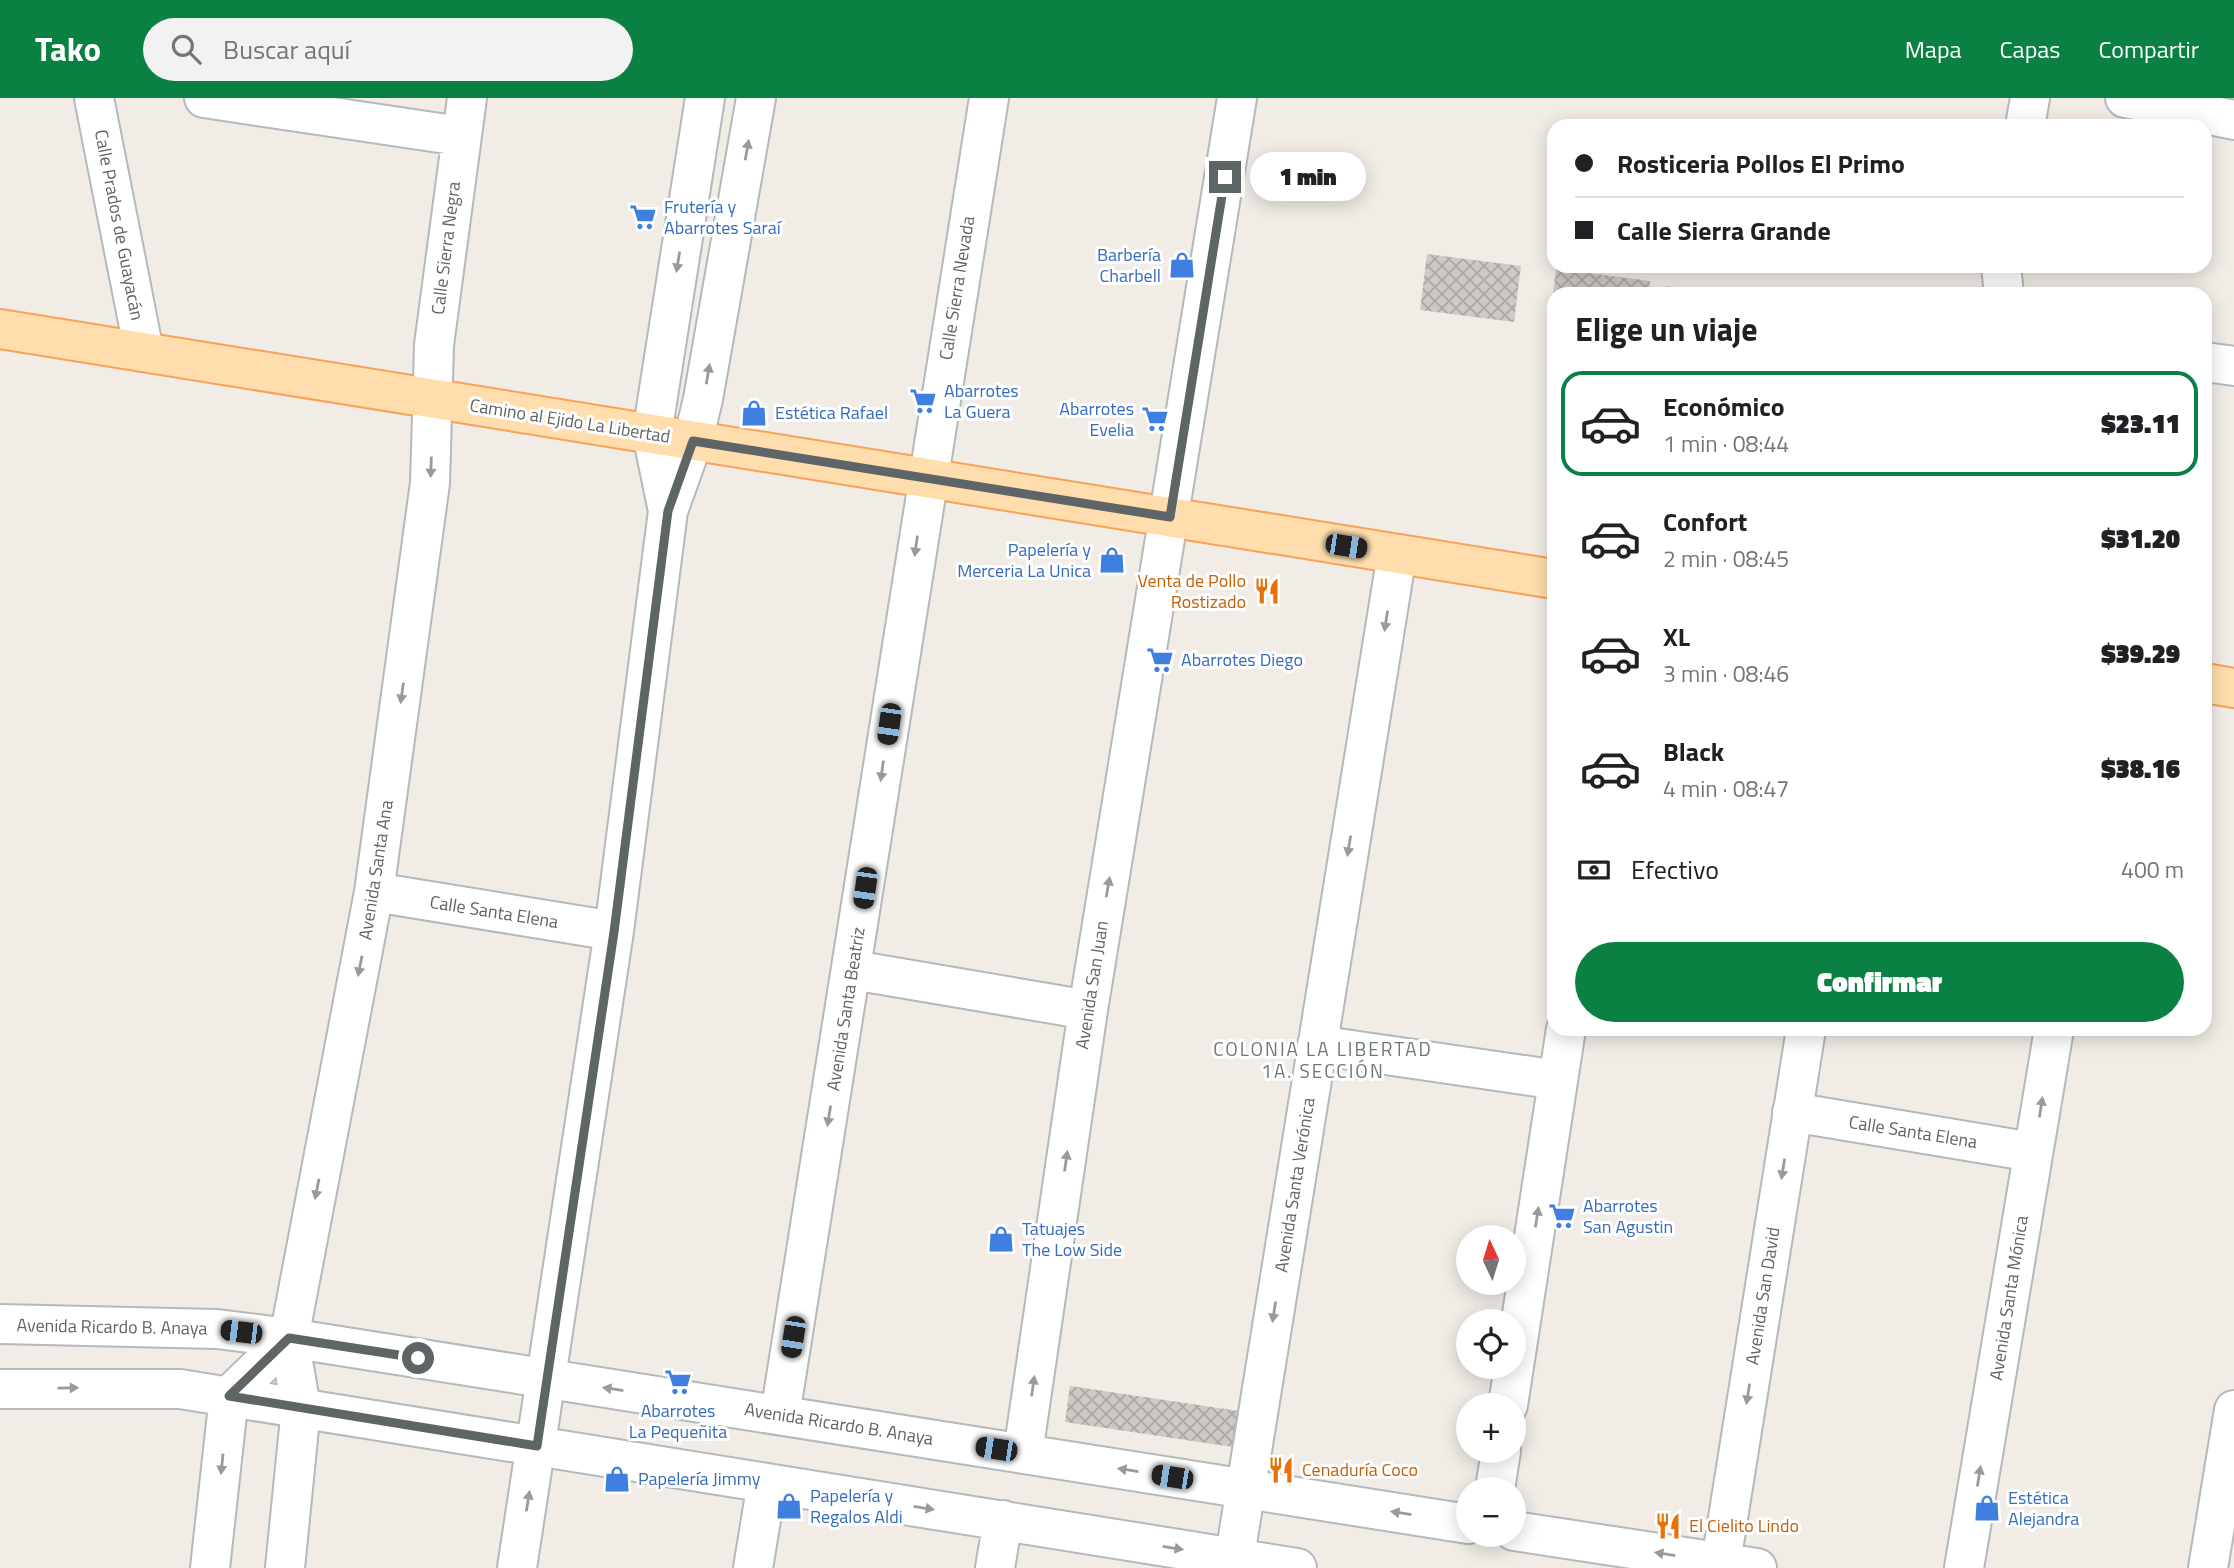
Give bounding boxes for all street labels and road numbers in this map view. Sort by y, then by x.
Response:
street label: Calle Prados de Guayacán [88,127,151,323]
street label: Calle Sierra Negra [424,180,467,316]
street label: Calle Sierra Nevada [932,214,981,362]
street label: Camino al Ejido La Libertad [468,391,672,450]
street label: Avenida Santa Ana [351,798,400,942]
street label: Calle Santa Elena [428,888,560,935]
street label: Avenida San Juan [1068,919,1115,1051]
street label: Avenida Santa Beatriz [819,925,872,1093]
street label: Avenida Santa Verónica [1267,1095,1322,1274]
street label: Calle Santa Elena [1847,1108,1979,1155]
street label: Avenida Santa Mónica [1982,1213,2035,1382]
street label: Avenida San David [1738,1225,1787,1367]
street label: Avenida Ricardo B. Anaya [16,1311,208,1342]
street label: Avenida Ricardo B. Anaya [743,1395,935,1452]

